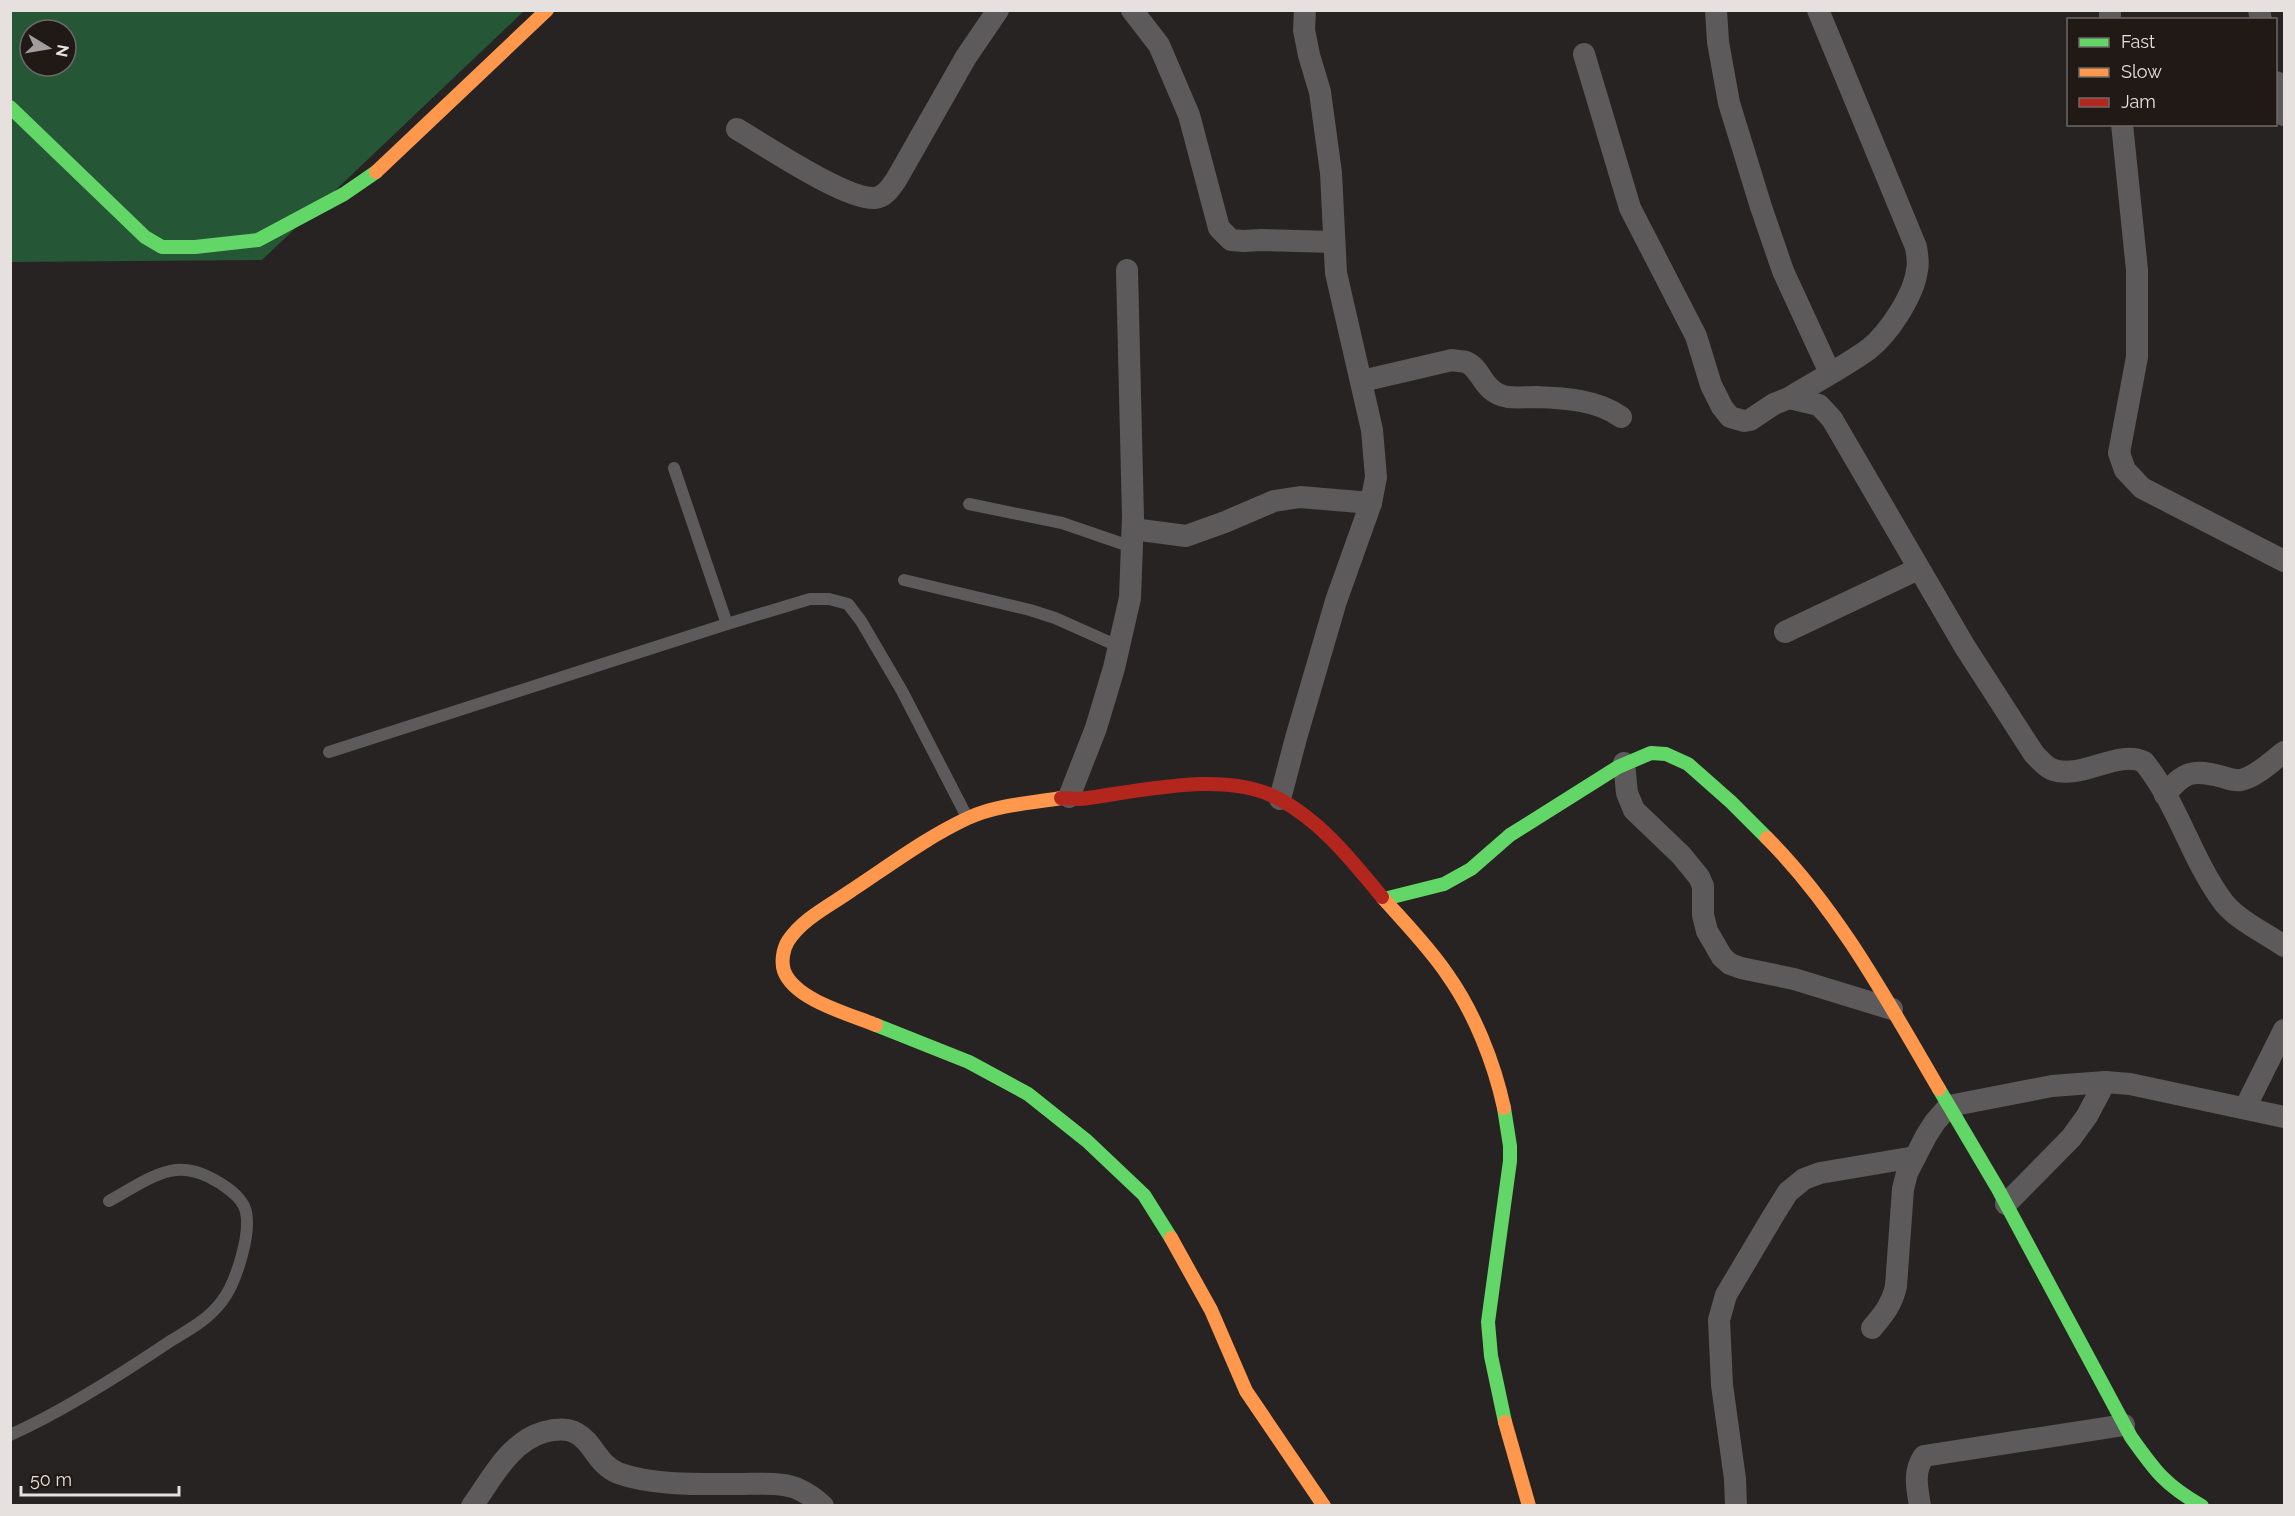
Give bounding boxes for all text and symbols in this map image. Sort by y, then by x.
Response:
north arrow [18,18,78,78]
legend [2067,18,2277,126]
text: Fast [2121,31,2155,52]
text: N [52,43,73,59]
text: Slow [2121,61,2162,82]
text: Jam [2121,91,2156,112]
scale bar [21,1459,178,1497]
text: 50 m [30,1469,72,1490]

